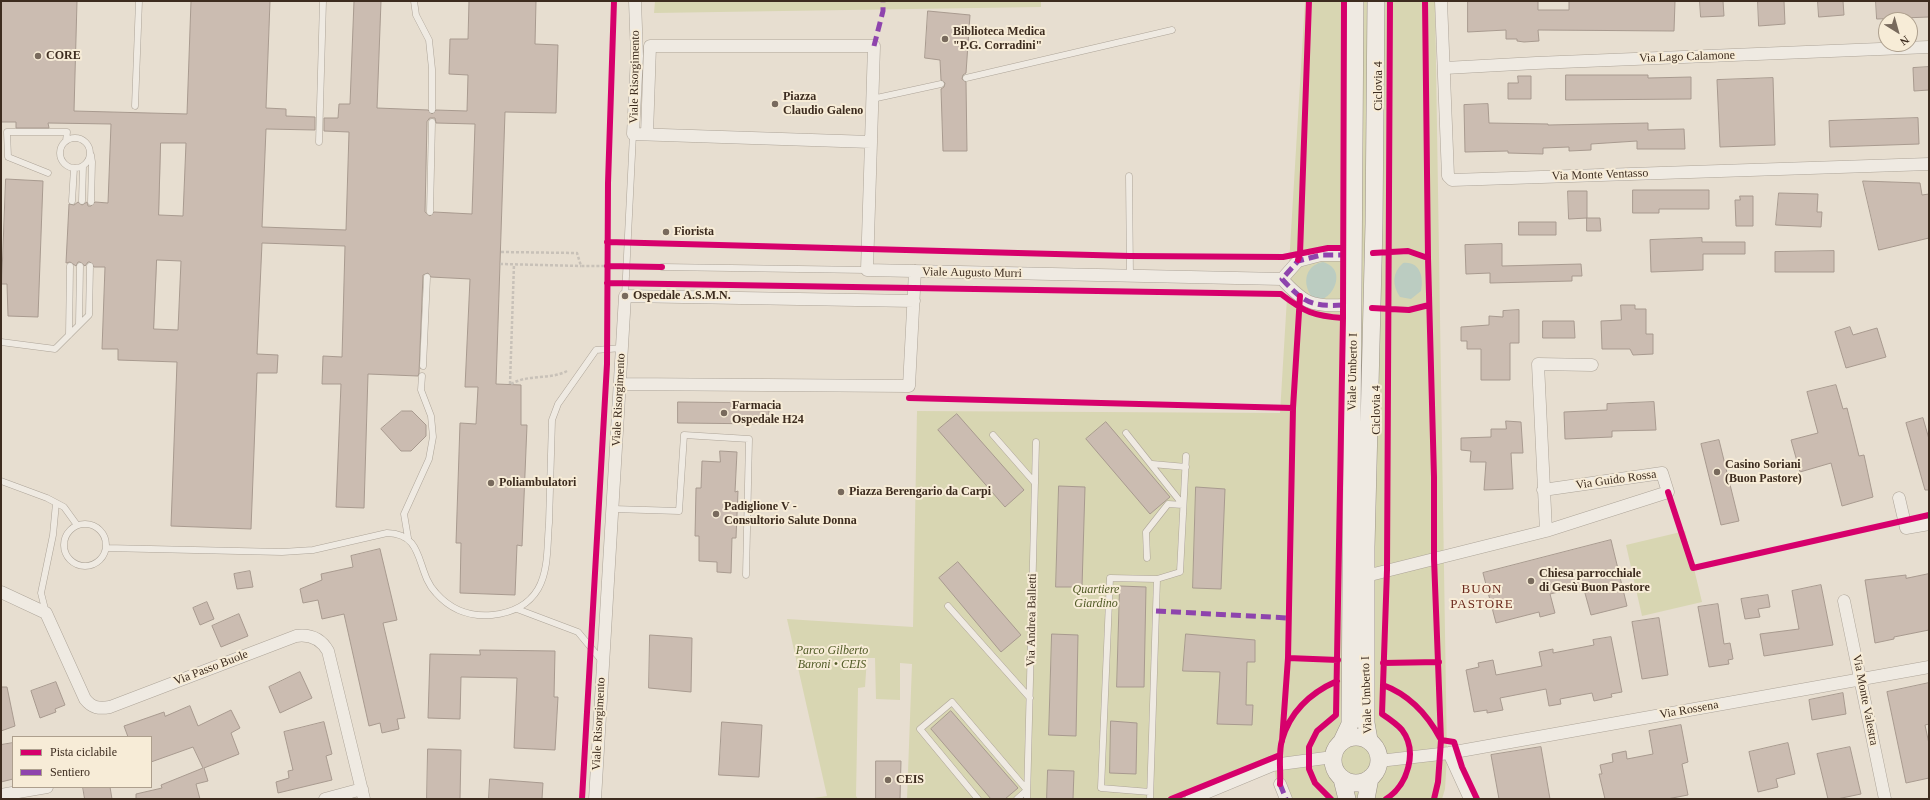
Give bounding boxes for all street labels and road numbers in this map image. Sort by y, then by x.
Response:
street label: Viale Risorgimento [627,30,643,124]
street label: Via Lago Calamone [1639,48,1735,66]
street label: Ciclovia 4 [1372,61,1386,111]
street label: Via Monte Ventasso [1551,166,1649,184]
street label: Viale Augusto Murri [922,265,1022,281]
street label: Viale Umberto I [1345,333,1361,411]
street label: Viale Risorgimento [609,353,629,447]
street label: Ciclovia 4 [1370,385,1384,435]
street label: Via Guido Rossa [1575,467,1657,493]
street label: Via Andrea Balletti [1024,573,1040,667]
street label: Via Passo Buole [172,647,250,689]
street label: Via Monte Valestra [1849,653,1881,747]
street label: Viale Umberto I [1358,656,1376,734]
street label: Viale Risorgimento [589,677,609,771]
street label: Via Rossena [1658,698,1720,722]

